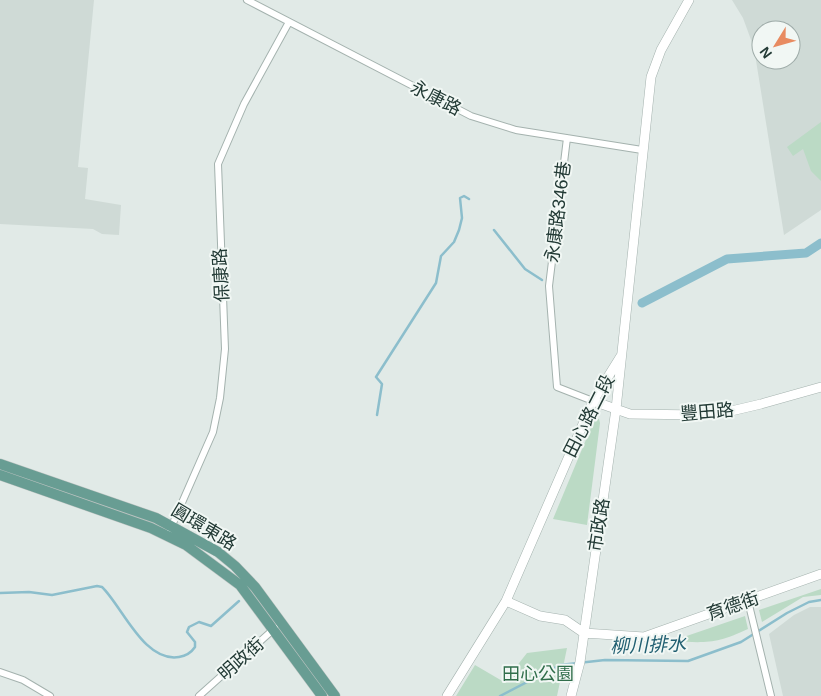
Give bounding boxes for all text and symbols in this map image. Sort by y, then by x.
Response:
north arrow [751,20,801,70]
text: N [756,44,775,62]
street label: 永康路 [407,77,465,119]
street label: 永康路346巷 [542,160,574,264]
street label: 保康路 [210,248,232,302]
street label: 田心路二段 [560,371,618,461]
street label: 豐田路 [679,400,735,424]
street label: 市政路 [585,497,613,553]
street label: 圓環東路 [168,500,240,554]
street label: 育德街 [704,588,762,624]
water label: 柳川排水 [610,633,687,657]
street label: 明政街 [214,634,268,684]
park label: 田心公園 [502,664,574,684]

